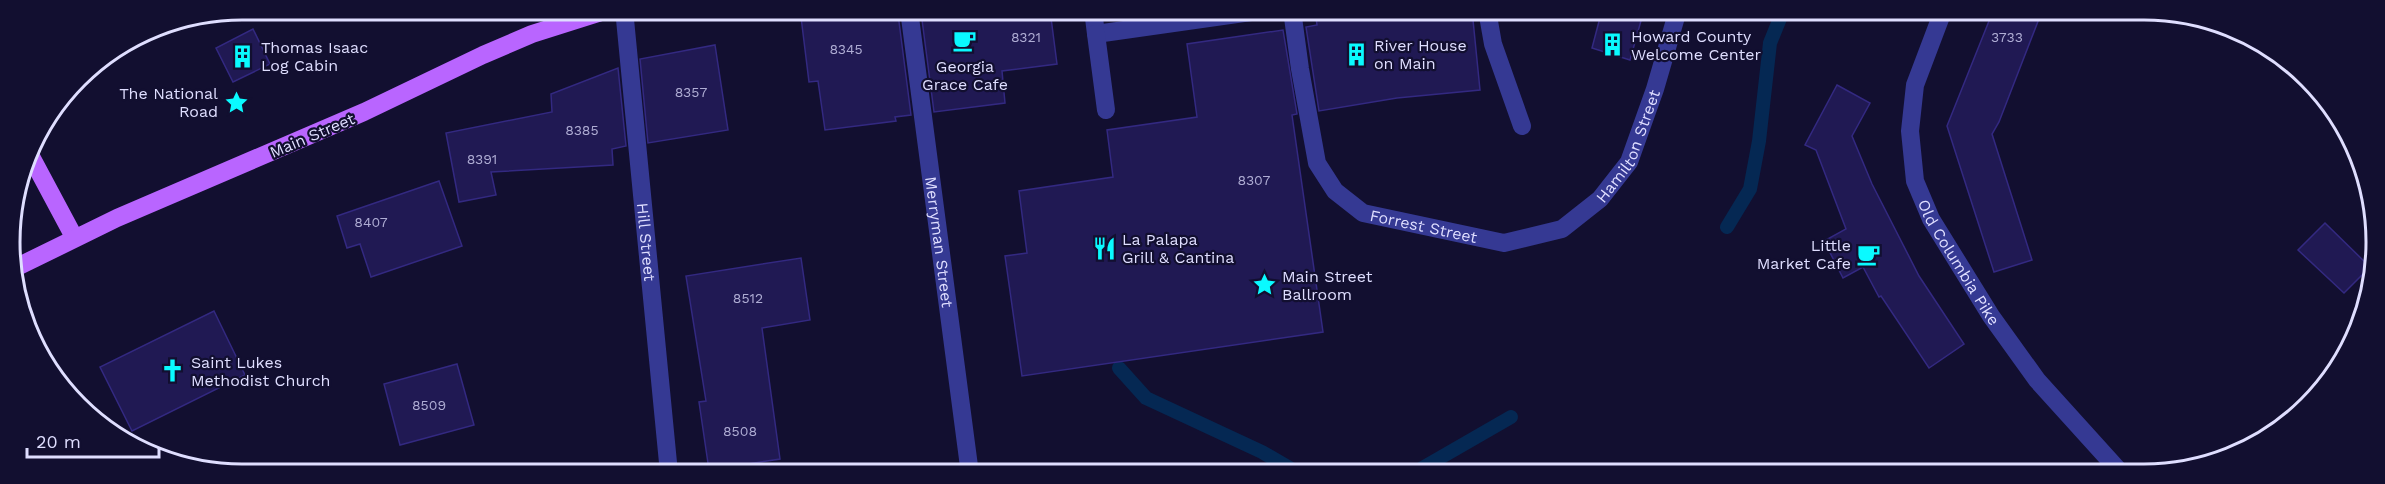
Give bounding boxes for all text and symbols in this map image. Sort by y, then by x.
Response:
place label: Howard County Welcome Center [1631,27,1761,64]
cafe icon: Georgia Grace Cafe [952,28,978,54]
house number: 8321 [1011,29,1041,45]
house number: 3733 [1991,29,2023,45]
building icon: Howard County Welcome Center [1600,32,1626,58]
place label: River House on Main [1374,36,1467,73]
place label: Thomas Isaac Log Cabin [261,38,368,75]
house number: 8345 [829,41,863,57]
building icon: River House on Main [1343,41,1369,67]
building icon: Thomas Isaac Log Cabin [230,43,256,69]
place label: Georgia Grace Cafe [922,57,1008,94]
place label: The National Road [119,84,218,121]
house number: 8357 [675,84,707,100]
street label: Hamilton Street [1592,87,1664,206]
place icon: The National Road [223,89,249,115]
street label: Main Street [267,109,358,162]
house number: 8385 [565,122,599,138]
house number: 8391 [467,151,497,167]
house number: 8307 [1238,172,1271,188]
street label: Merryman Street [921,175,957,309]
street label: Old Columbia Pike [1914,196,2003,329]
street label: Hill Street [633,202,659,282]
street label: Forrest Street [1368,206,1479,247]
house number: 8407 [354,214,388,230]
place label: La Palapa Grill & Cantina [1122,230,1234,267]
restaurant icon: La Palapa Grill & Cantina [1091,235,1117,261]
place label: Little Market Cafe [1757,236,1851,273]
cafe icon: Little Market Cafe [1856,241,1882,267]
place label: Main Street Ballroom [1282,267,1373,304]
place icon: Main Street Ballroom [1251,272,1277,298]
house number: 8512 [733,290,763,306]
place label: Saint Lukes Methodist Church [191,353,331,390]
church icon: Saint Lukes Methodist Church [160,358,186,384]
house number: 8509 [412,397,446,413]
scale bar [27,421,159,459]
house number: 8508 [723,423,757,439]
text: 20 m [36,431,81,452]

